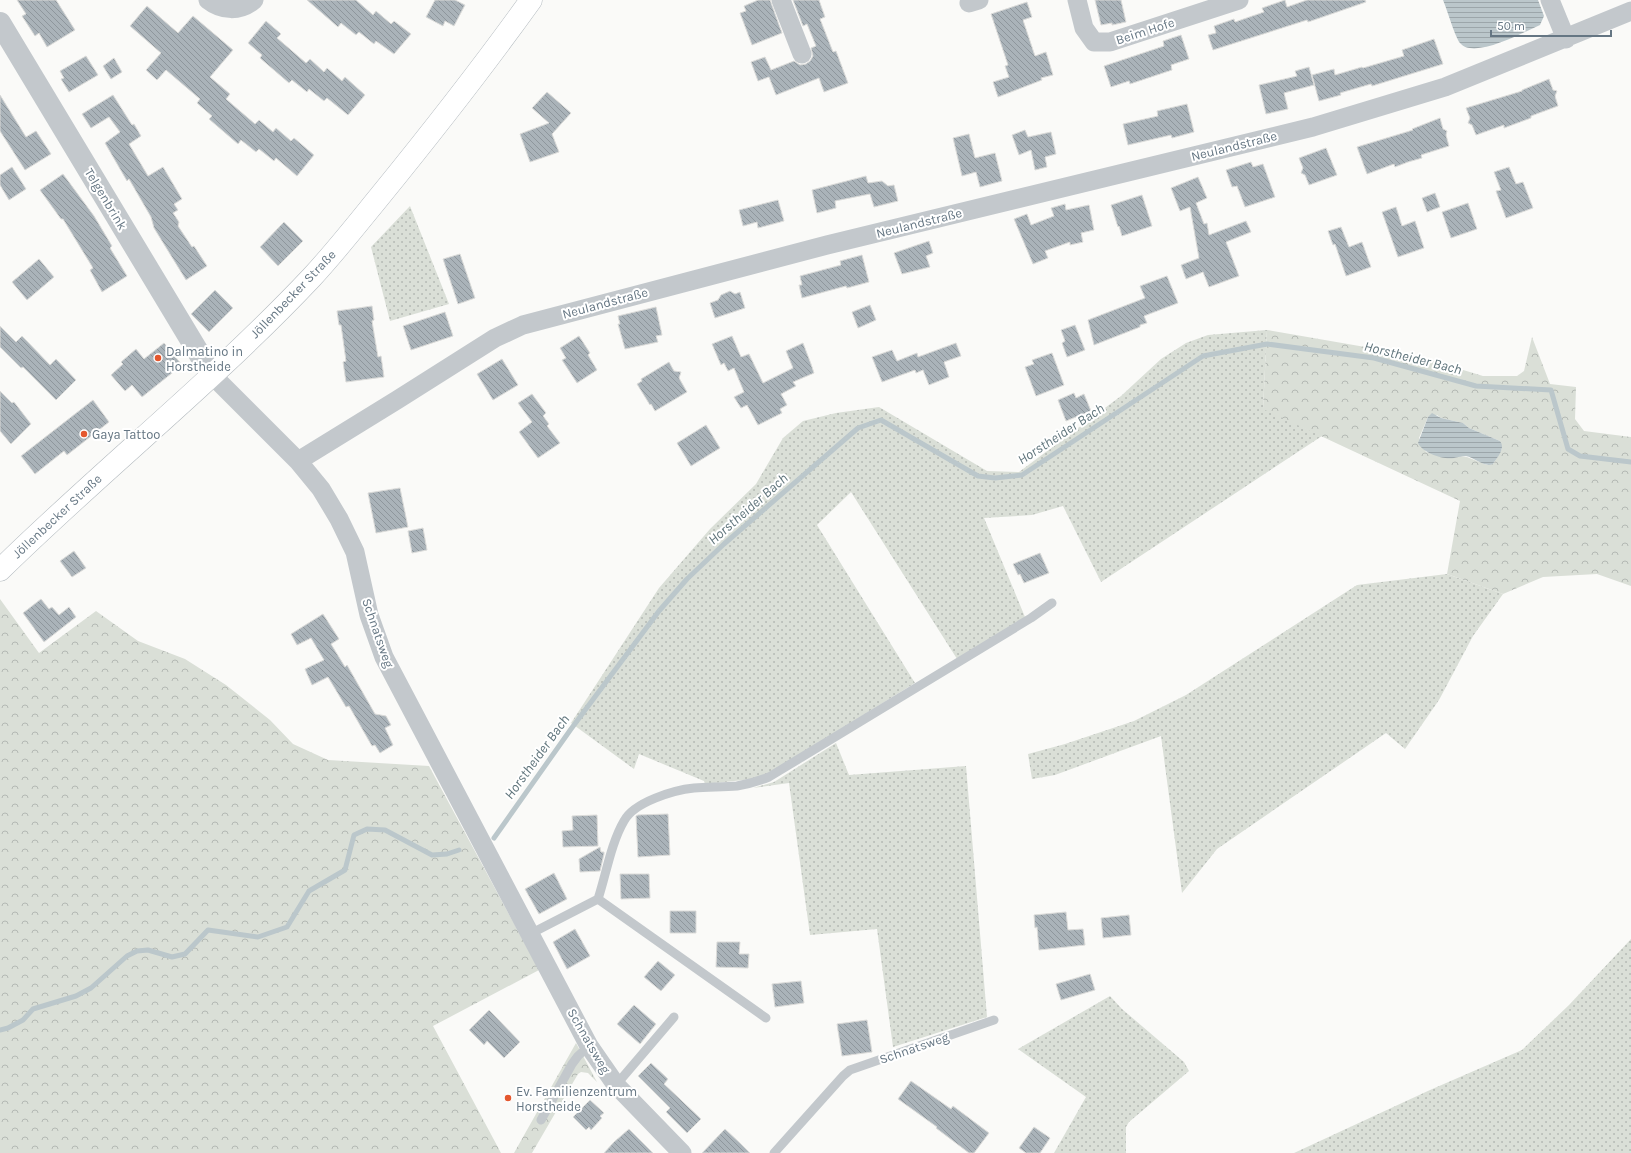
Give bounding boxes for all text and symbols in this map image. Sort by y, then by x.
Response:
scale bar [1491,12,1611,38]
street label: Beim Hofe [1114,14,1177,48]
text: 50 m [1497,19,1525,33]
street label: Neulandstraße [1189,128,1279,164]
street label: Telgenbrink [82,165,130,233]
street label: Neulandstraße [874,205,964,241]
street label: Jöllenbecker Straße [247,247,339,341]
street label: Neulandstraße [561,284,650,322]
water label: Horstheider Bach [1362,338,1464,378]
place label: Dalmatino in Horstheide [166,344,243,374]
marker: Dalmatino in Horstheide [153,353,163,363]
water label: Horstheider Bach [1014,400,1108,468]
place label: Gaya Tattoo [92,427,160,442]
marker: Gaya Tattoo [79,429,89,439]
water label: Horstheider Bach [705,470,791,548]
street label: Jöllenbecker Straße [9,471,105,561]
street label: Schnatsweg [359,596,397,670]
water label: Horstheider Bach [501,712,573,802]
street label: Schnatsweg [564,1006,614,1077]
street label: Schnatsweg [877,1029,951,1067]
place label: Ev. Familienzentrum Horstheide [516,1084,637,1114]
marker: Ev. Familienzentrum Horstheide [503,1093,513,1103]

